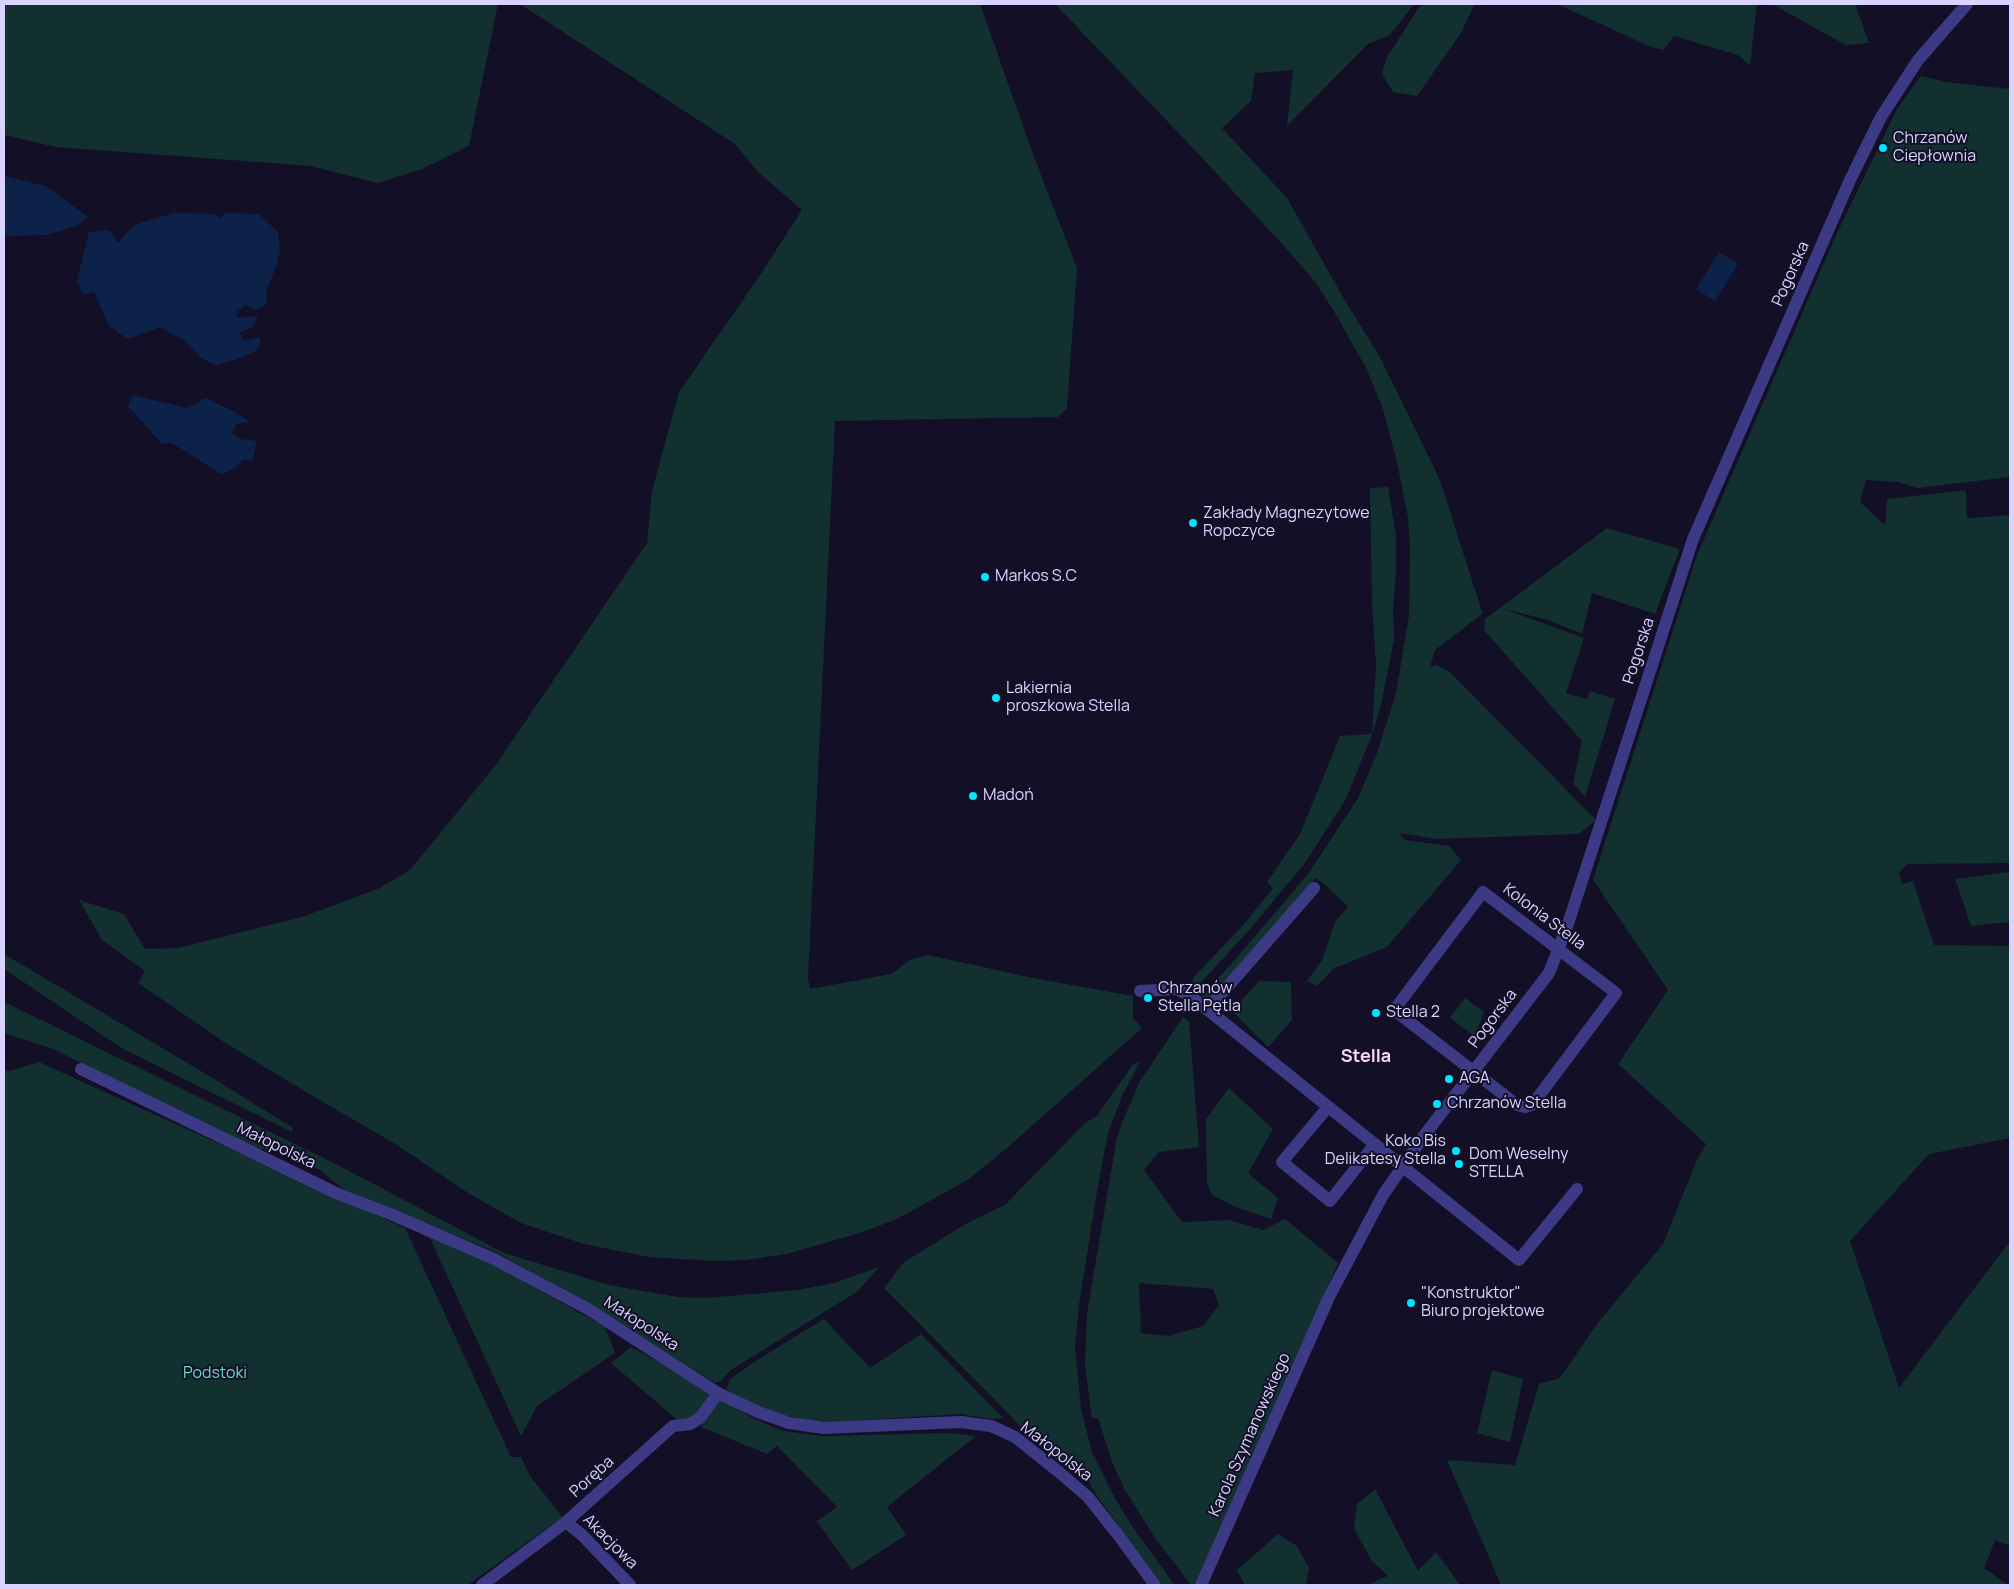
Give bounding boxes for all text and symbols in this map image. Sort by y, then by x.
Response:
place label: Chrzanów Ciepłownia [1893,129,1976,167]
marker: Chrzanów Ciepłownia [1877,142,1889,154]
street label: Pogorska [1768,239,1814,309]
place label: Zakłady Magnezytowe Ropczyce [1203,504,1370,542]
marker: Zakłady Magnezytowe Ropczyce [1187,517,1199,529]
place label: Markos S.C [995,567,1077,587]
marker: Markos S.C [979,571,991,583]
street label: Pogorska [1619,615,1659,687]
place label: Lakiernia proszkowa Stella [1006,679,1130,717]
marker: Lakiernia proszkowa Stella [990,692,1002,704]
place label: Madoń [983,786,1034,806]
marker: Madoń [967,790,979,802]
street label: Kolonia Stella [1499,880,1589,954]
place label: Chrzanów Stella Pętla [1158,979,1241,1017]
street label: Pogorska [1465,986,1521,1052]
marker: Chrzanów Stella Pętla [1142,992,1154,1004]
place label: Stella 2 [1386,1003,1440,1023]
marker: Stella 2 [1370,1007,1382,1019]
district label: Stella [1341,1046,1391,1068]
place label: AGA [1459,1069,1490,1089]
marker: AGA [1443,1073,1455,1085]
place label: Chrzanów Stella [1447,1094,1566,1114]
marker: Chrzanów Stella [1431,1098,1443,1110]
street label: Małopolska [233,1119,319,1173]
place label: Koko Bis Delikatesy Stella [1325,1132,1446,1170]
marker: Koko Bis Delikatesy Stella [1450,1145,1462,1157]
place label: Dom Weselny STELLA [1469,1145,1568,1183]
marker: Dom Weselny STELLA [1453,1158,1465,1170]
place label: "Konstruktor" Biuro projektowe [1421,1284,1545,1322]
street label: Małopolska [600,1293,682,1355]
marker: "Konstruktor" Biuro projektowe [1405,1297,1417,1309]
street label: Karola Szymanowskiego [1205,1350,1295,1520]
park label: Podstoki [183,1364,247,1384]
street label: Małopolska [1016,1418,1096,1486]
street label: Poręba [566,1452,618,1502]
street label: Akacjowa [579,1511,641,1573]

